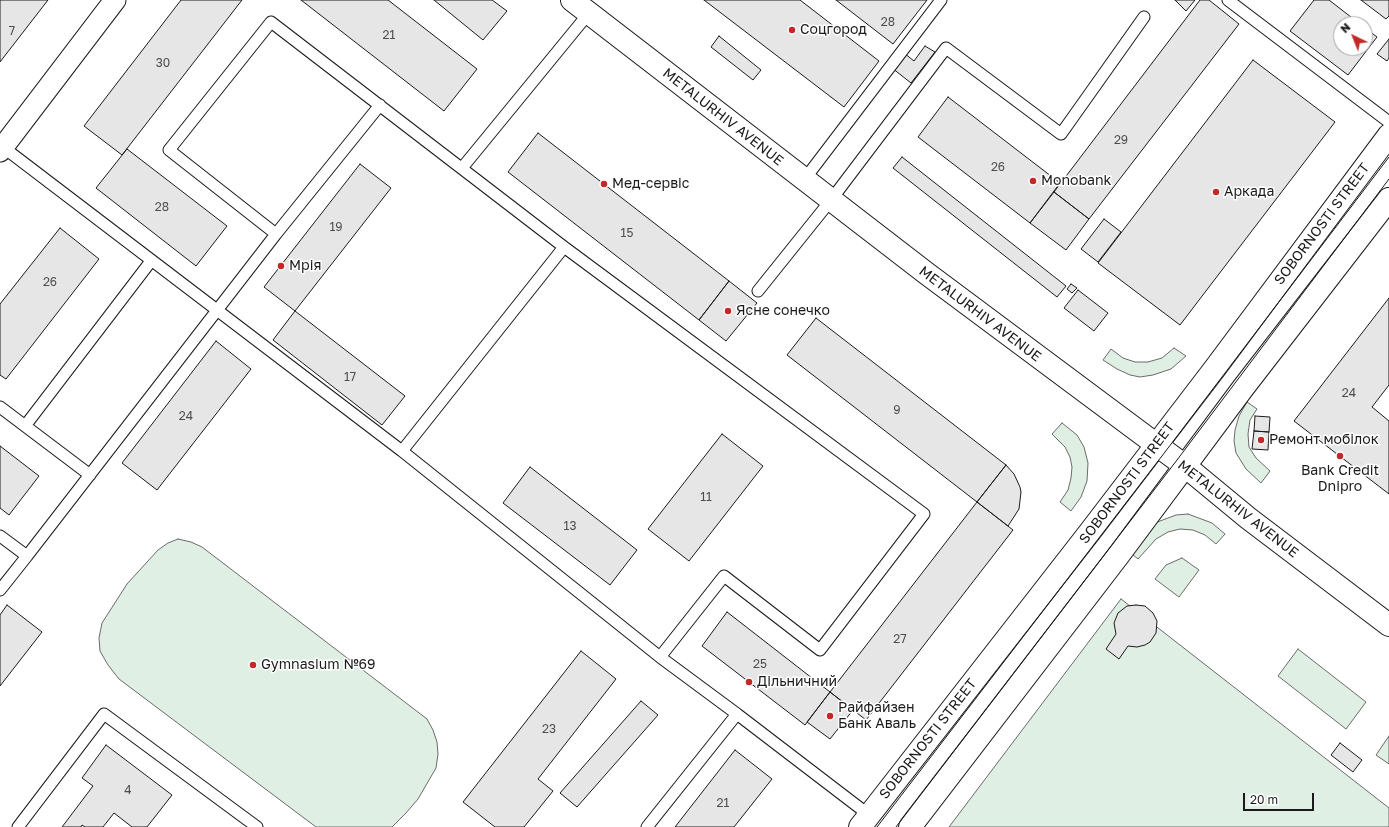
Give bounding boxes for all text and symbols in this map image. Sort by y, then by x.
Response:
house number: 28 [881,15,895,29]
north arrow [1333,16,1373,56]
text: N [1338,20,1353,35]
place label: Соцгород [800,22,867,38]
house number: 7 [9,24,15,38]
marker: Соцгород [787,25,797,35]
house number: 21 [383,28,395,42]
house number: 30 [156,56,170,70]
street label: METALURHIV AVENUE [659,65,787,169]
house number: 29 [1114,133,1128,147]
house number: 26 [991,160,1005,174]
street label: SOBORNOSTI STREET [1271,160,1373,288]
place label: Monobank [1041,173,1111,189]
place label: Мед-сервіс [612,176,689,192]
marker: Monobank [1028,176,1038,186]
marker: Мед-сервіс [599,179,609,189]
place label: Аркада [1224,184,1274,200]
marker: Аркада [1211,187,1221,197]
house number: 28 [155,200,169,214]
house number: 19 [329,220,343,234]
house number: 15 [621,226,633,240]
place label: Мрія [289,258,321,274]
marker: Мрія [276,261,286,271]
street label: METALURHIV AVENUE [916,263,1044,365]
house number: 26 [43,275,57,289]
place label: Ясне сонечко [736,303,830,319]
marker: Ясне сонечко [723,306,733,316]
house number: 17 [344,370,356,384]
house number: 24 [1342,386,1356,400]
house number: 9 [893,403,901,417]
house number: 24 [179,409,193,423]
street label: SOBORNOSTI STREET [1076,419,1178,547]
place label: Ремонт мобілок [1269,432,1379,448]
marker: Ремонт мобілок [1256,435,1266,445]
marker: Bank Credit Dnipro [1335,451,1345,461]
street label: METALURHIV AVENUE [1174,457,1302,561]
place label: Bank Credit Dnipro [1301,463,1379,496]
house number: 11 [700,490,712,504]
house number: 13 [564,519,576,533]
house number: 27 [893,632,907,646]
place label: Gymnasium №69 [261,657,375,673]
house number: 25 [753,657,767,671]
marker: Gymnasium №69 [248,660,258,670]
place label: Дільничний [757,674,837,690]
street label: SOBORNOSTI STREET [876,676,980,802]
marker: Дільничний [744,677,754,687]
place label: Райфайзен Банк Аваль [838,700,916,732]
marker: Райфайзен Банк Аваль [825,711,835,721]
house number: 23 [542,722,556,736]
house number: 4 [124,783,132,797]
scale bar [1245,785,1316,811]
text: 20 m [1250,792,1278,807]
house number: 21 [717,796,729,810]

